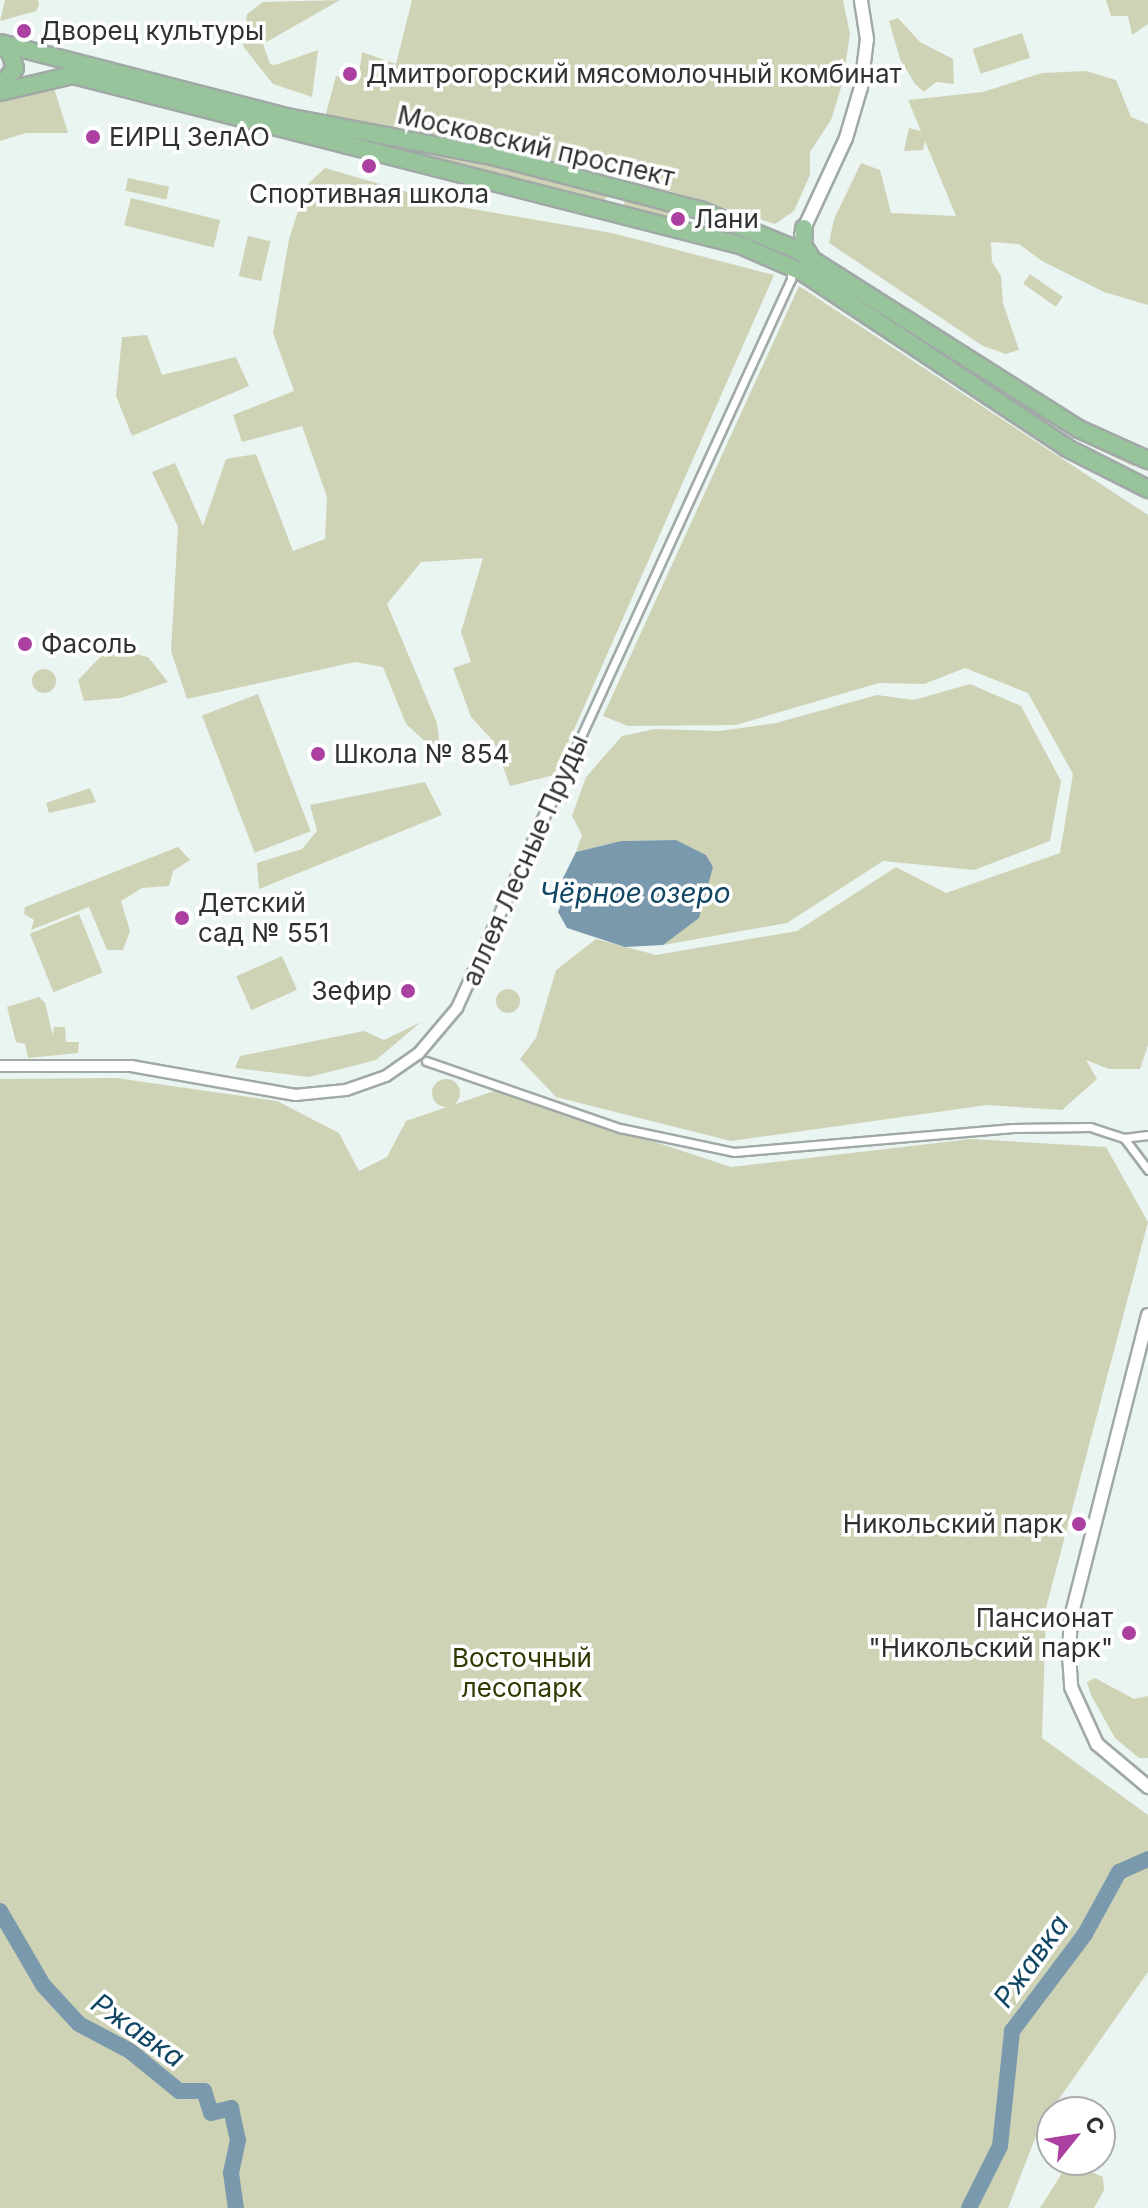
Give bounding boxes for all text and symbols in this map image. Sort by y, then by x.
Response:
place label: Дворец культуры [40,15,264,47]
marker: Дворец культуры [15,22,33,40]
place label: Дмитрогорский мясомолочный комбинат [366,58,902,90]
marker: Дмитрогорский мясомолочный комбинат [341,65,359,83]
street label: Московский проспект [395,99,677,193]
place label: ЕИРЦ ЗелАО [109,121,270,153]
marker: ЕИРЦ ЗелАО [84,128,102,146]
marker: Спортивная школа [360,157,378,175]
place label: Спортивная школа [249,178,489,210]
place label: Лани [694,203,759,235]
marker: Лани [669,210,687,228]
place label: Фасоль [41,628,137,660]
marker: Фасоль [16,635,34,653]
street label: аллея Лесные Пруды [456,730,594,990]
place label: Школа № 854 [334,738,509,770]
marker: Школа № 854 [309,745,327,763]
water label: Чёрное озеро [540,876,730,910]
place label: Детский сад № 551 [198,887,329,948]
marker: Детский сад № 551 [173,909,191,927]
place label: Зефир [312,975,392,1007]
marker: Зефир [399,982,417,1000]
place label: Никольский парк [843,1508,1063,1540]
marker: Никольский парк [1070,1515,1088,1533]
place label: Пансионат "Никольский парк" [869,1602,1113,1664]
marker: Пансионат "Никольский парк" [1120,1624,1138,1642]
park label: Восточный лесопарк [452,1642,592,1704]
water label: Ржавка [986,1908,1076,2014]
water label: Ржавка [85,1986,191,2074]
north arrow [1036,2096,1116,2176]
text: С [1080,2111,1110,2139]

